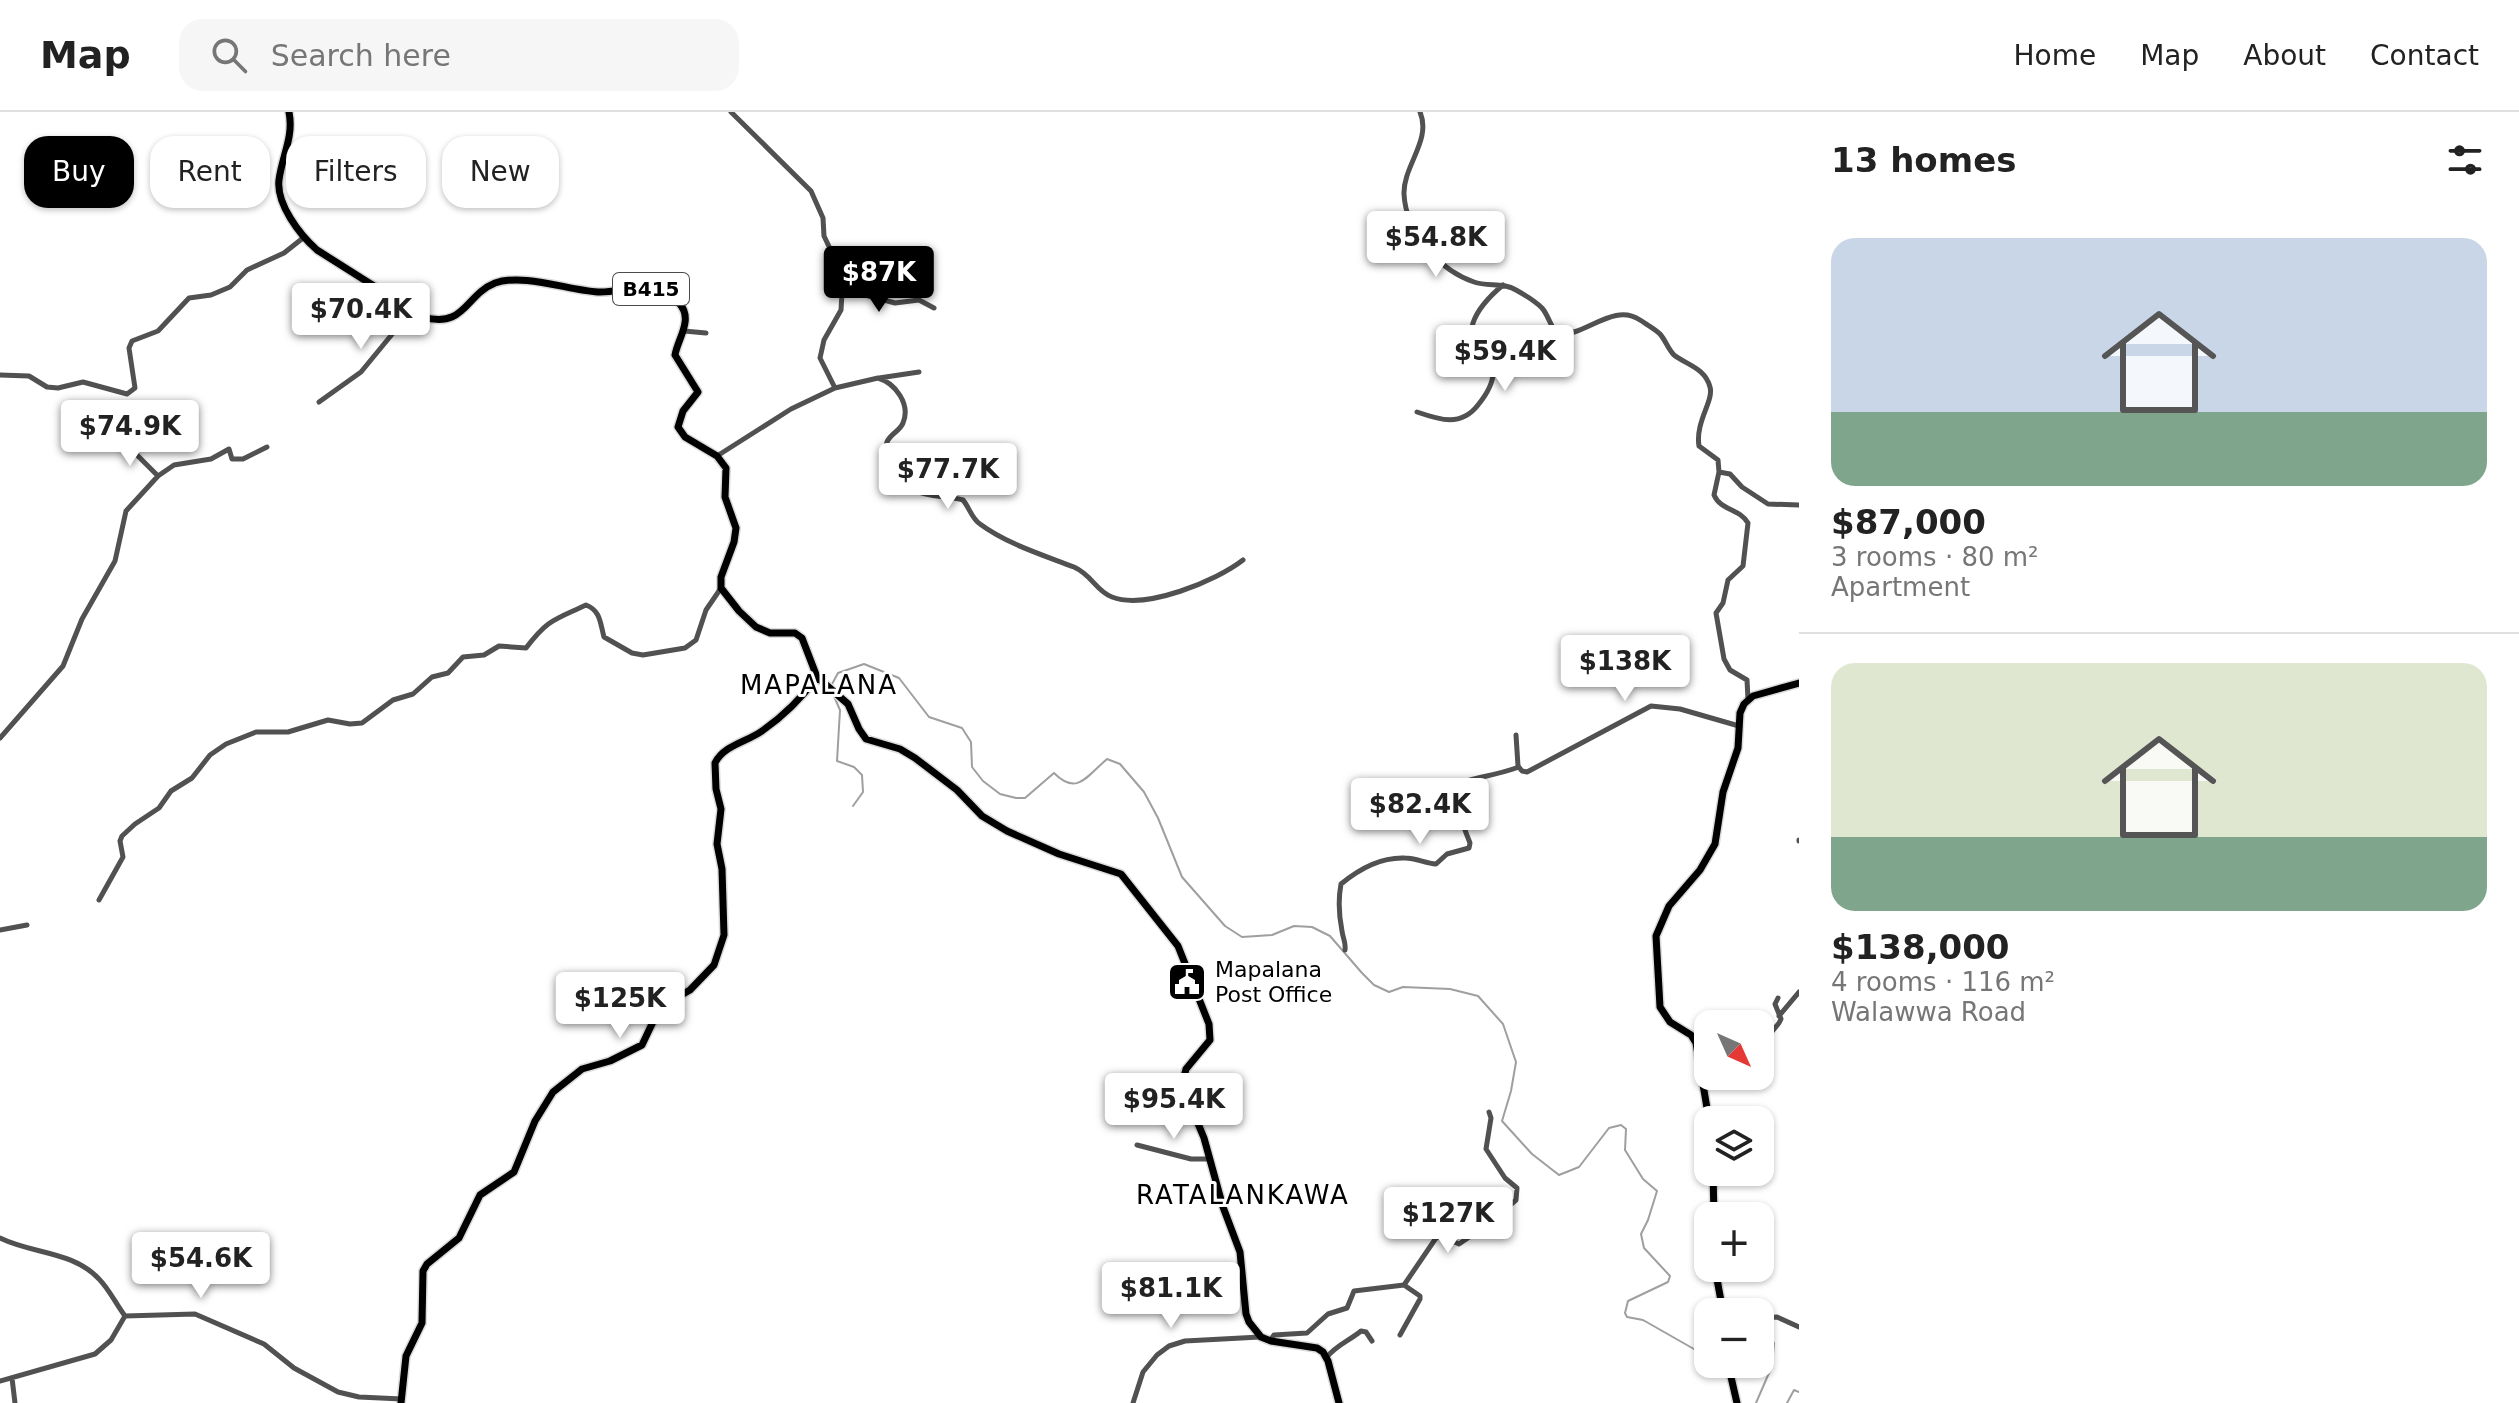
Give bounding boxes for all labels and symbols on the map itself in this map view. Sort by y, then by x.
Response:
pin: $54.8K [1371,211,1501,279]
pin: $87K [832,246,926,314]
road number: B415 [613,273,689,305]
pin: $70.4K [296,283,426,351]
pin: $59.4K [1440,325,1570,393]
pin: $74.9K [65,400,195,468]
pin: $77.7K [883,443,1013,511]
pin: $138K [1569,635,1681,703]
district label: MAPALANA [740,670,898,700]
pin: $82.4K [1355,778,1485,846]
place label: Mapalana Post Office [1215,957,1332,1007]
public building icon: Mapalana Post Office [1166,961,1208,1003]
pin: $125K [564,972,676,1040]
north arrow [1694,1010,1774,1090]
pin: $95.4K [1109,1073,1239,1141]
district label: RATALANKAWA [1136,1180,1350,1210]
pin: $127K [1392,1187,1504,1255]
pin: $54.6K [136,1232,266,1300]
pin: $81.1K [1106,1262,1236,1330]

